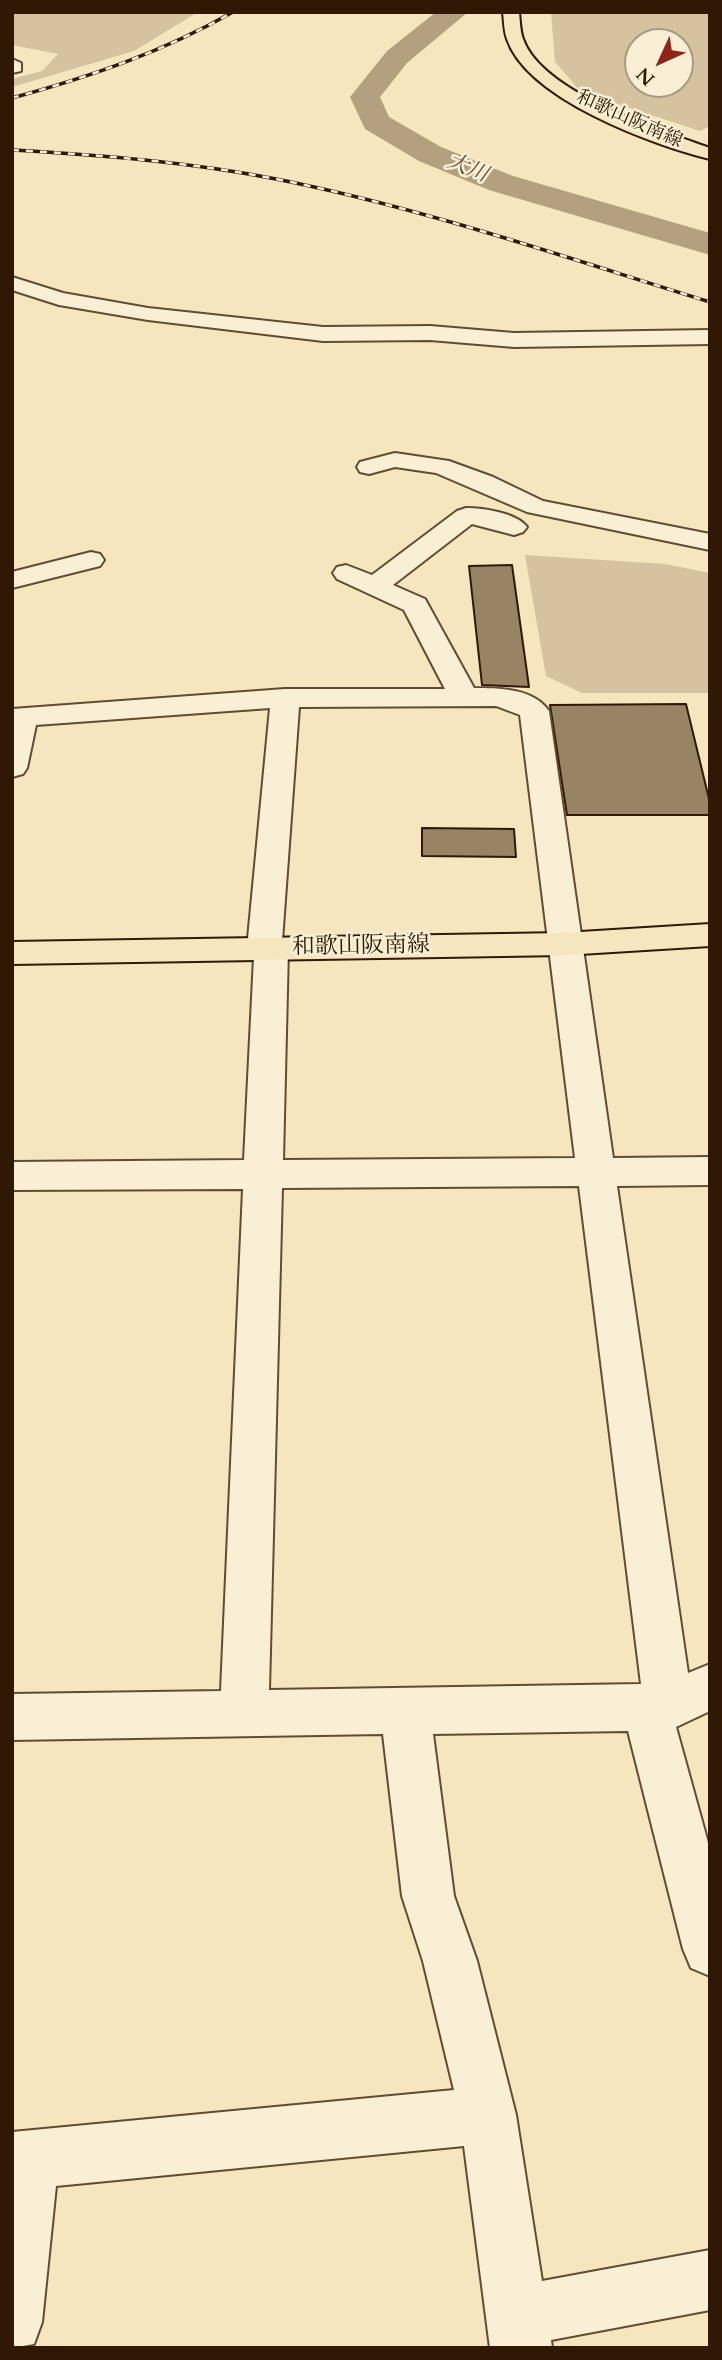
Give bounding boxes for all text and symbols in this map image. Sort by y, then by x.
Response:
north arrow [624,28,694,98]
text: N [631,61,661,91]
street label: 和歌山阪南線 [572,86,686,154]
water label: 大川 [443,149,491,189]
street label: 和歌山阪南線 [292,932,430,962]

